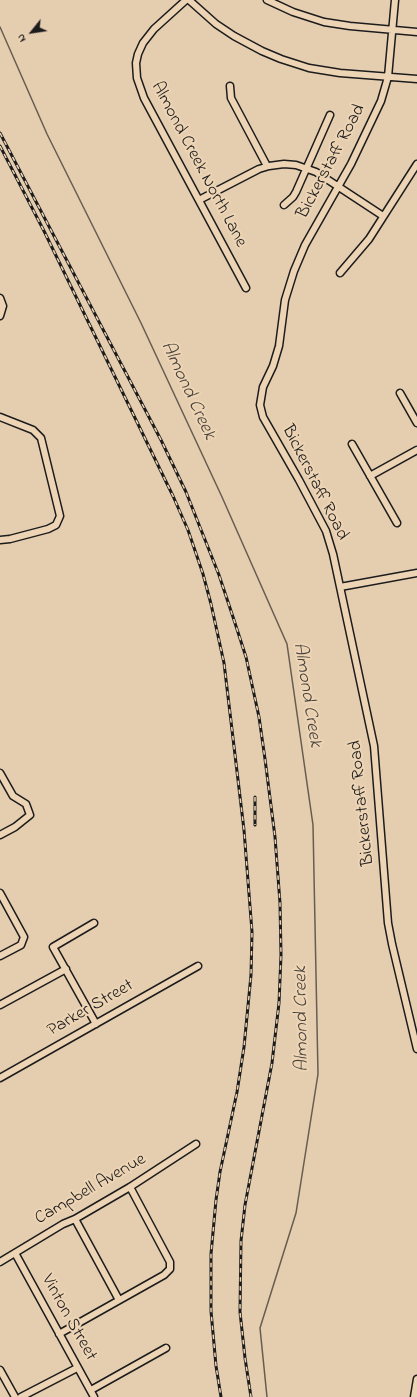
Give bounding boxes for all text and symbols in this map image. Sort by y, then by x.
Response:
north arrow [12,12,52,52]
text: N [13,31,30,45]
street label: Almond Creek North Lane [145,79,251,251]
street label: Bickerstaff Road [293,101,371,223]
water label: Almond Creek [154,338,220,444]
street label: Bickerstaff Road [276,422,352,544]
water label: Almond Creek [286,641,326,749]
street label: Bickerstaff Road [346,739,380,867]
water label: Almond Creek [291,966,315,1072]
street label: Parker Street [44,976,138,1042]
street label: Campbell Avenue [32,1149,150,1231]
street label: Vinton Street [35,1271,101,1365]

